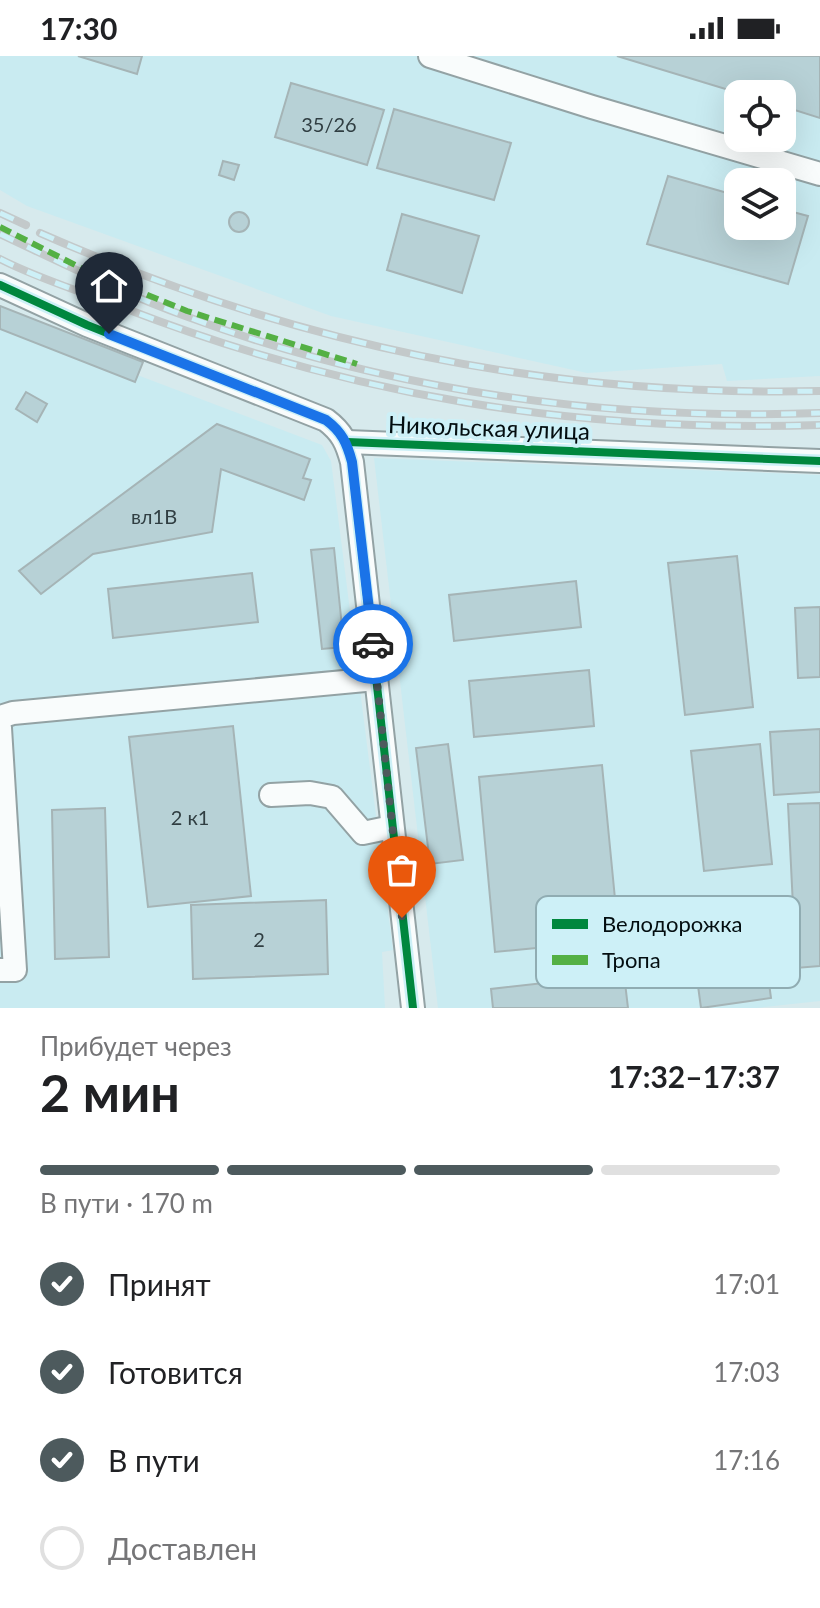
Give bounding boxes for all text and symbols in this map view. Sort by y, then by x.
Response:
text: 17:30 [40,10,117,46]
map controls [724,80,796,240]
button: locate [724,80,796,152]
house number: 35/26 [301,112,357,136]
button: layers [724,168,796,240]
pin [75,252,143,334]
icon: home [87,264,131,308]
street label: Никольская улица [388,409,590,445]
house number: вл1В [131,504,177,528]
courier [333,604,413,684]
icon: car [351,622,395,666]
house number: 2 к1 [171,805,209,829]
pin [368,836,436,918]
icon: bag [380,848,424,892]
legend [536,896,800,988]
text: Велодорожка [602,910,742,937]
house number: 2 [253,927,265,951]
text: Тропа [602,946,661,973]
text: Прибудет через [40,1030,232,1062]
text: 17:32–17:37 [608,1058,780,1094]
text: 2 мин [40,1061,180,1123]
text: В пути · 170 m [40,1187,213,1219]
icon: check [40,1262,84,1306]
text: Принят [108,1266,211,1302]
text: 17:01 [713,1268,780,1300]
icon: check [40,1350,84,1394]
text: Готовится [108,1354,243,1390]
text: 17:03 [713,1356,780,1388]
icon: check [40,1438,84,1482]
text: В пути [108,1442,200,1478]
text: 17:16 [713,1444,780,1476]
text: Доставлен [108,1530,257,1566]

